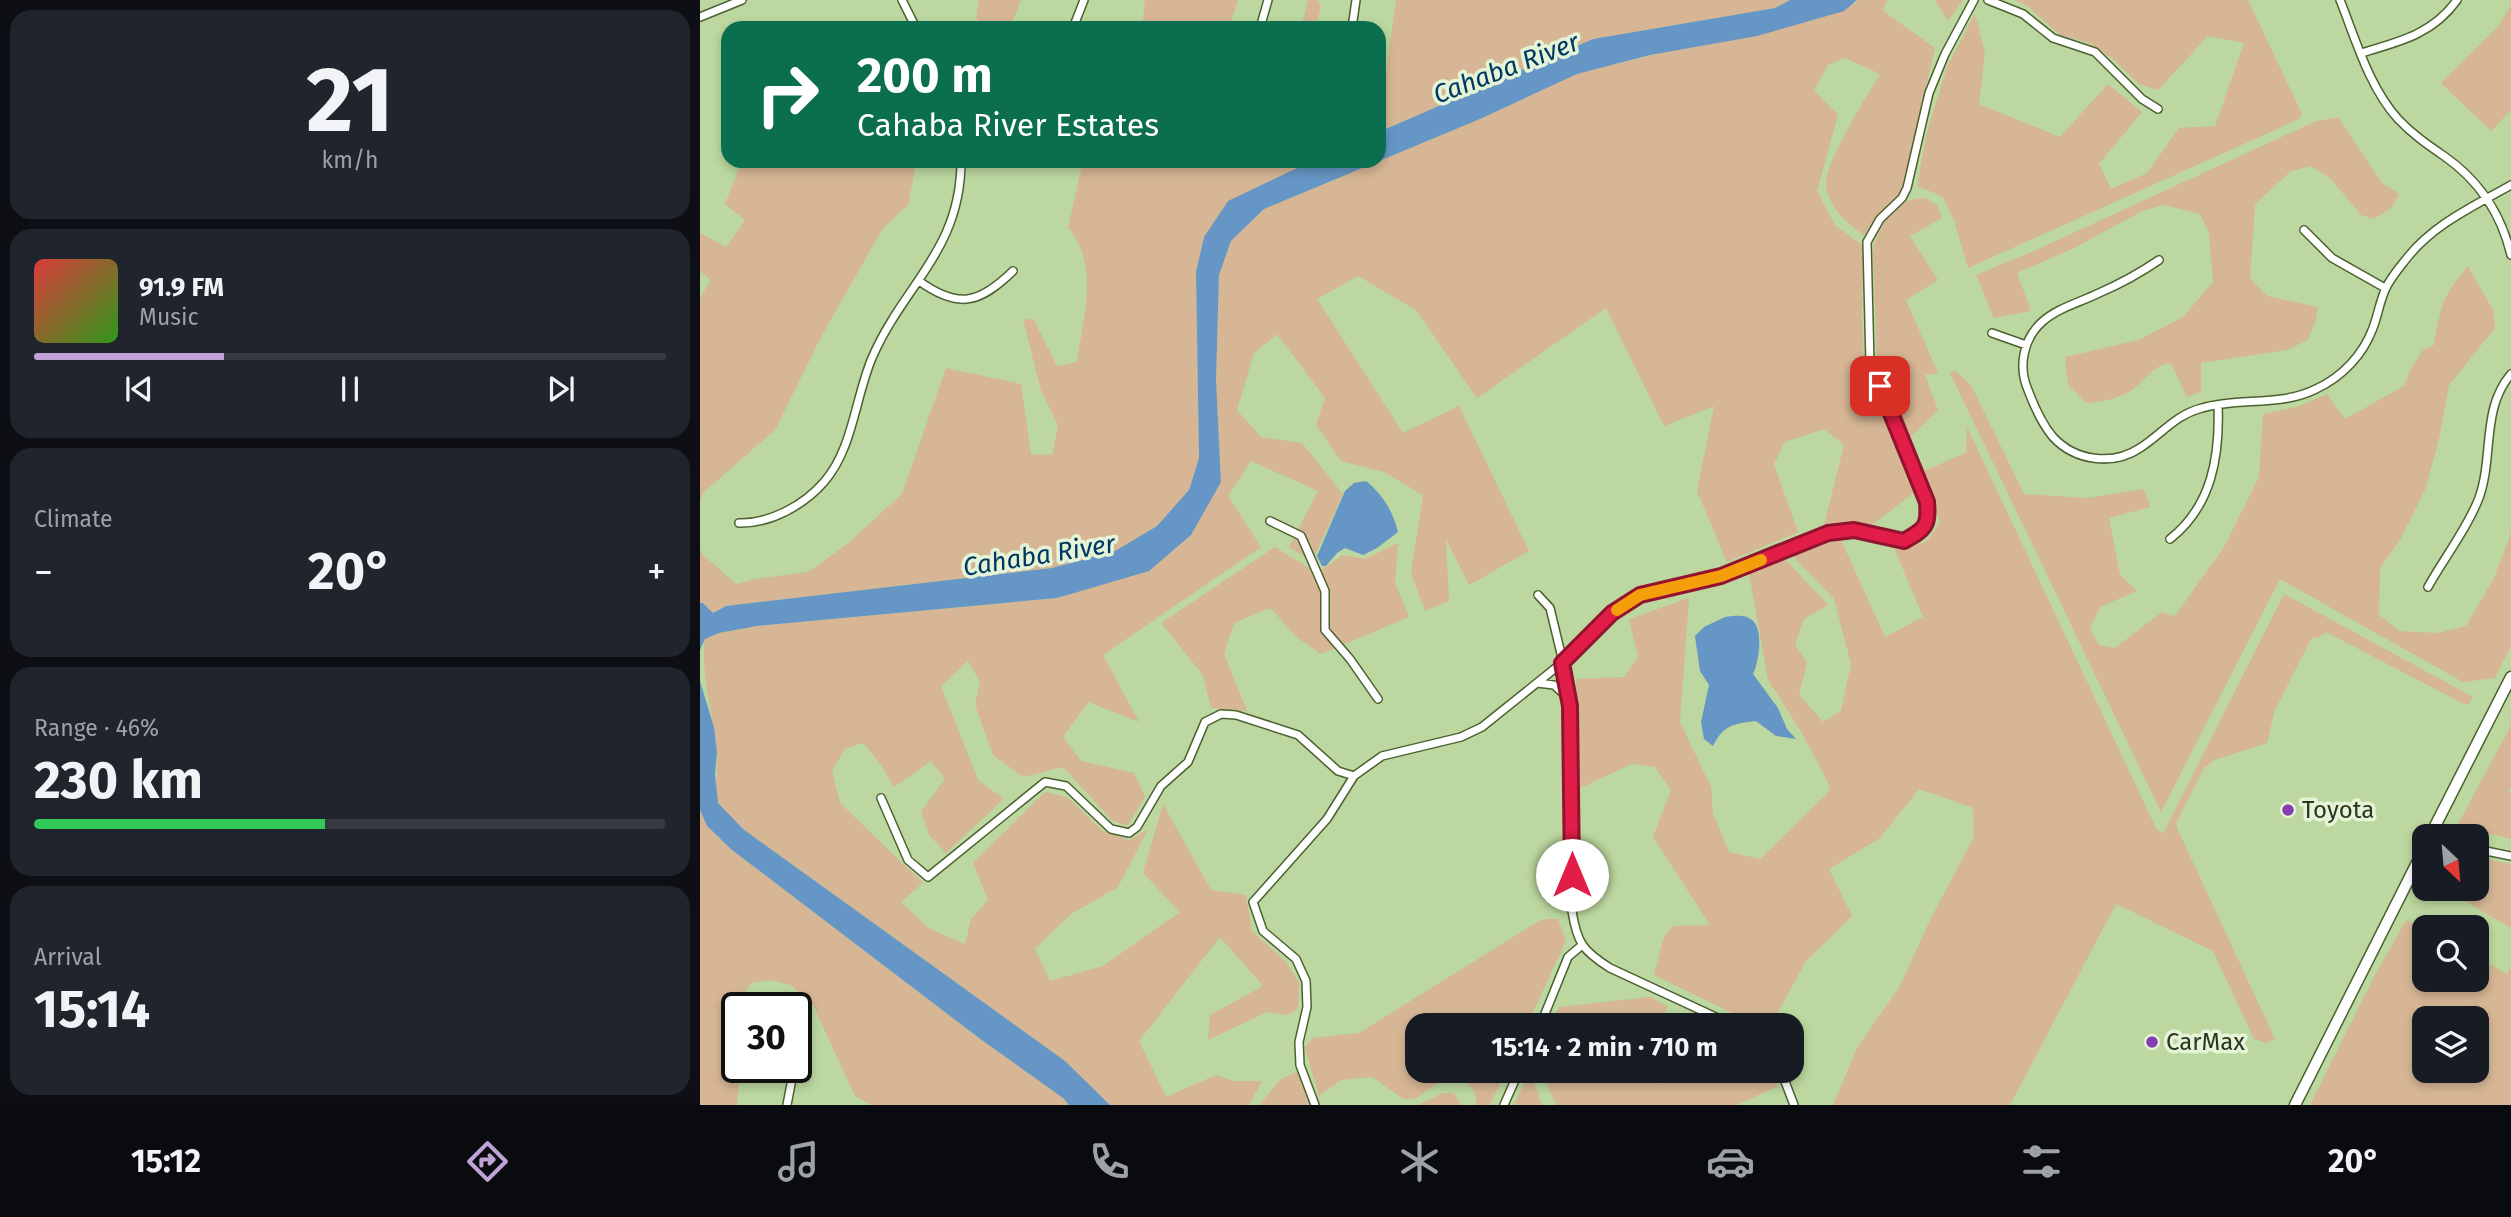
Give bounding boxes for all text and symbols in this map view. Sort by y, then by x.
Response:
water label: Cahaba River [1429,26,1585,111]
text: 21 [306,46,394,155]
text: 200 m [857,46,993,105]
icon: right [742,49,833,140]
text: Cahaba River Estates [857,106,1159,144]
text: km/h [322,146,378,174]
text: 91.9 FM [139,272,224,303]
text: Music [139,303,199,331]
pin [1850,356,1910,416]
icon: arrive [1861,367,1899,405]
icon: previous [120,370,158,408]
icon: pause [331,370,369,408]
icon: next [542,370,580,408]
text: Climate [34,505,113,533]
water label: Cahaba River [961,528,1119,583]
text: 20° [308,540,392,603]
text: − [34,549,53,595]
text: + [647,549,666,595]
text: Range · 46% [34,714,159,742]
text: 230 km [34,749,203,812]
place label: Toyota [2302,796,2374,824]
marker: Toyota [2280,802,2296,818]
north arrow [2412,824,2488,901]
map controls [2412,824,2489,1083]
position arrow [1535,838,1609,912]
button: search [2412,915,2489,992]
text: Arrival [34,943,101,971]
text: 15:14 [34,978,150,1041]
speed limit sign: 30 [721,992,812,1083]
button: layers [2412,1006,2489,1083]
place label: CarMax [2166,1028,2245,1056]
text: 15:14 · 2 min · 710 m [1491,1032,1718,1063]
marker: CarMax [2144,1034,2160,1050]
icon: directions [463,1137,512,1186]
icon: music [774,1137,823,1186]
icon: phone [1085,1137,1134,1186]
icon: climate [1395,1137,1444,1186]
icon: car [1706,1137,1755,1186]
icon: filters [2017,1137,2066,1186]
text: 15:12 [131,1142,201,1180]
text: 20° [2328,1142,2380,1180]

